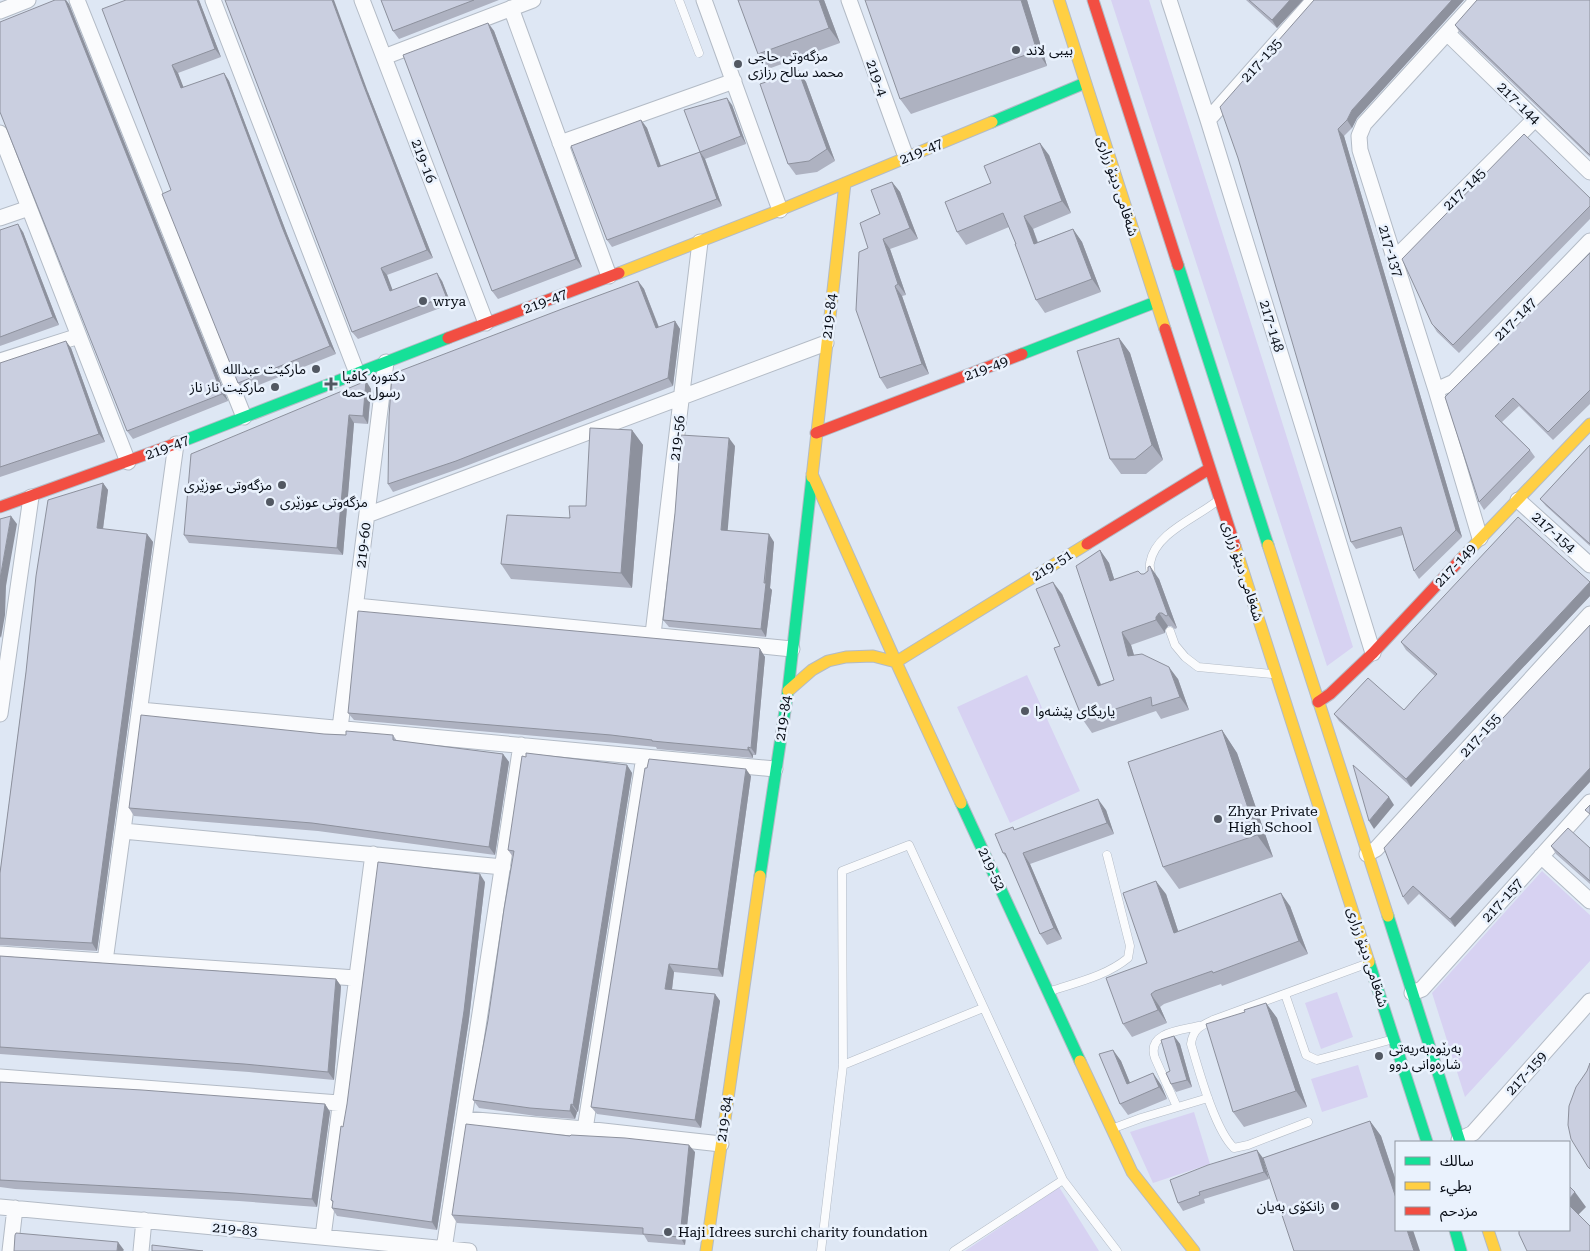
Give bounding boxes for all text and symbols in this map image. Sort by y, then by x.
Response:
street label: 217-135 [1237,35,1285,85]
place label: بيبى لاند [1026,42,1073,59]
marker: بيبى لاند [1010,44,1022,56]
place label: مزگەوتی حاجی محمد سالح رزازی [748,48,844,83]
marker: مزگەوتی حاجی محمد سالح رزازی [732,58,744,70]
street label: 219-4 [863,58,891,99]
street label: 217-144 [1494,79,1544,127]
street label: شەقامی دینۆ زراری [1093,134,1142,238]
street label: 219-47 [897,135,945,167]
street label: 219-16 [408,137,440,185]
street label: 217-145 [1440,164,1489,213]
street label: 217-137 [1376,223,1406,279]
street label: 219-47 [521,285,569,317]
street label: 219-84 [818,292,840,339]
place label: wrya [433,293,467,309]
street label: 217-147 [1491,294,1539,344]
marker: wrya [417,295,429,307]
street label: 217-148 [1257,298,1287,354]
street label: 219-49 [962,352,1010,384]
place label: ماركيت عبدالله [223,361,306,378]
marker: ماركيت عبدالله [310,363,322,375]
place label: دکتورە کافیا رسول حمە [342,368,406,401]
marker: دکتورە کافیا رسول حمە [324,377,338,391]
place label: ماركيت ناز ناز [189,379,265,396]
marker: ماركيت ناز ناز [269,381,281,393]
street label: 219-56 [666,414,688,461]
street label: 219-47 [143,431,191,463]
place label: مزگەوتی عوزێری [184,477,272,494]
marker: مزگەوتی عوزێری [276,479,288,491]
place label: مزگه‌وتی عوزێری [280,494,368,511]
marker: مزگه‌وتی عوزێری [264,496,276,508]
street label: 217-154 [1529,508,1579,556]
street label: شەقامی دینۆ زراری [1218,519,1267,623]
street label: 219-60 [352,521,374,568]
street label: 217-149 [1431,540,1479,590]
street label: 219-51 [1029,546,1076,584]
street label: 219-84 [772,694,794,742]
place label: یاریگای پێشەوا [1035,703,1115,721]
marker: یاریگای پێشەوا [1019,705,1031,717]
street label: 217-155 [1456,710,1504,760]
place label: Zhyar Private High School [1228,803,1318,835]
marker: Zhyar Private High School [1212,813,1224,825]
street label: 219-52 [975,845,1009,893]
street label: 217-157 [1478,875,1526,925]
street label: شەقامی دینۆ زراری [1343,905,1392,1009]
place label: بەڕێوەبەریەتی شارەوانی دوو [1389,1040,1462,1073]
street label: 217-159 [1502,1048,1550,1098]
marker: بەڕێوەبەریەتی شارەوانی دوو [1373,1050,1385,1062]
street label: 219-84 [713,1095,735,1143]
legend [1395,1141,1570,1231]
text: سالك [1440,1152,1474,1170]
text: بطيء [1440,1177,1472,1197]
place label: زانکۆی بەیان [1257,1198,1325,1215]
marker: زانکۆی بەیان [1329,1200,1341,1212]
text: مزدحم [1440,1202,1478,1222]
street label: 219-83 [212,1219,258,1239]
place label: Haji Idrees surchi charity foundation [678,1224,928,1240]
marker: Haji Idrees surchi charity foundation [662,1226,674,1238]

